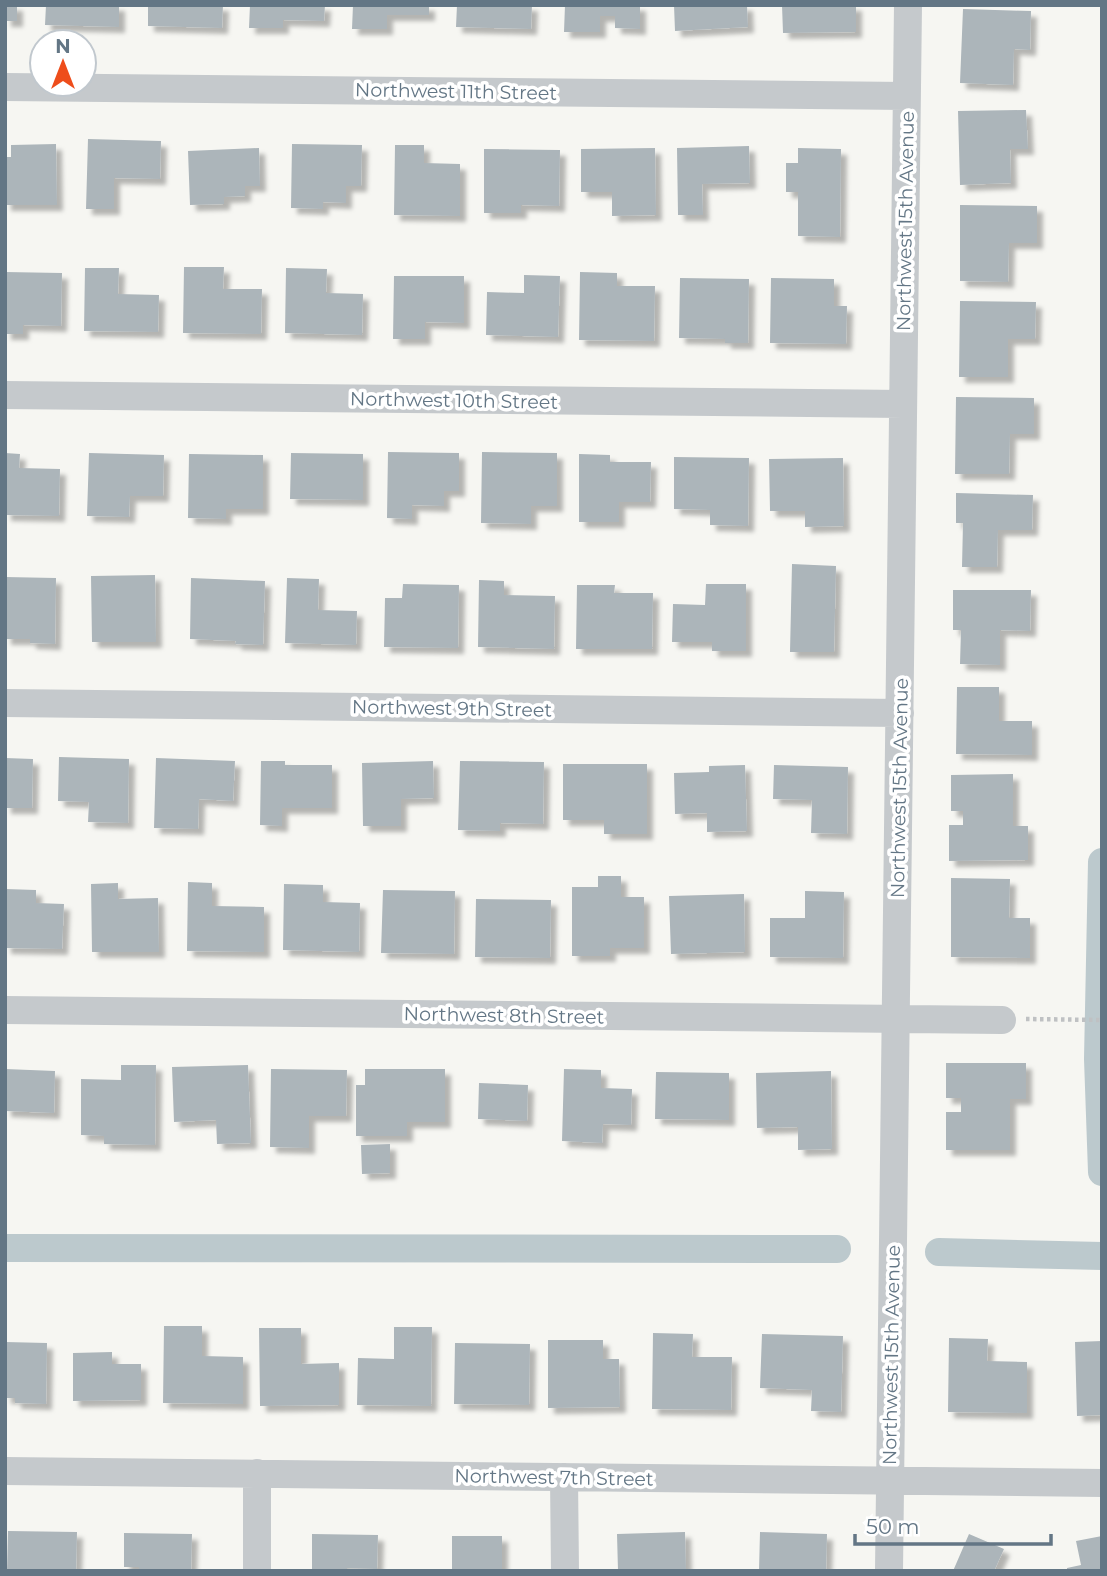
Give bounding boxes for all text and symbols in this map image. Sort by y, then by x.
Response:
north arrow [28,28,98,98]
text: N [55,35,71,58]
street label: Northwest 11th Street [355,78,558,105]
street label: Northwest 15th Avenue [892,111,919,331]
street label: Northwest 10th Street [350,387,559,414]
street label: Northwest 15th Avenue [886,678,913,898]
street label: Northwest 9th Street [352,695,553,722]
street label: Northwest 8th Street [404,1002,605,1029]
street label: Northwest 15th Avenue [878,1245,905,1465]
street label: Northwest 7th Street [454,1464,654,1491]
scale bar [855,1502,1051,1546]
text: 50 m [866,1514,920,1539]

